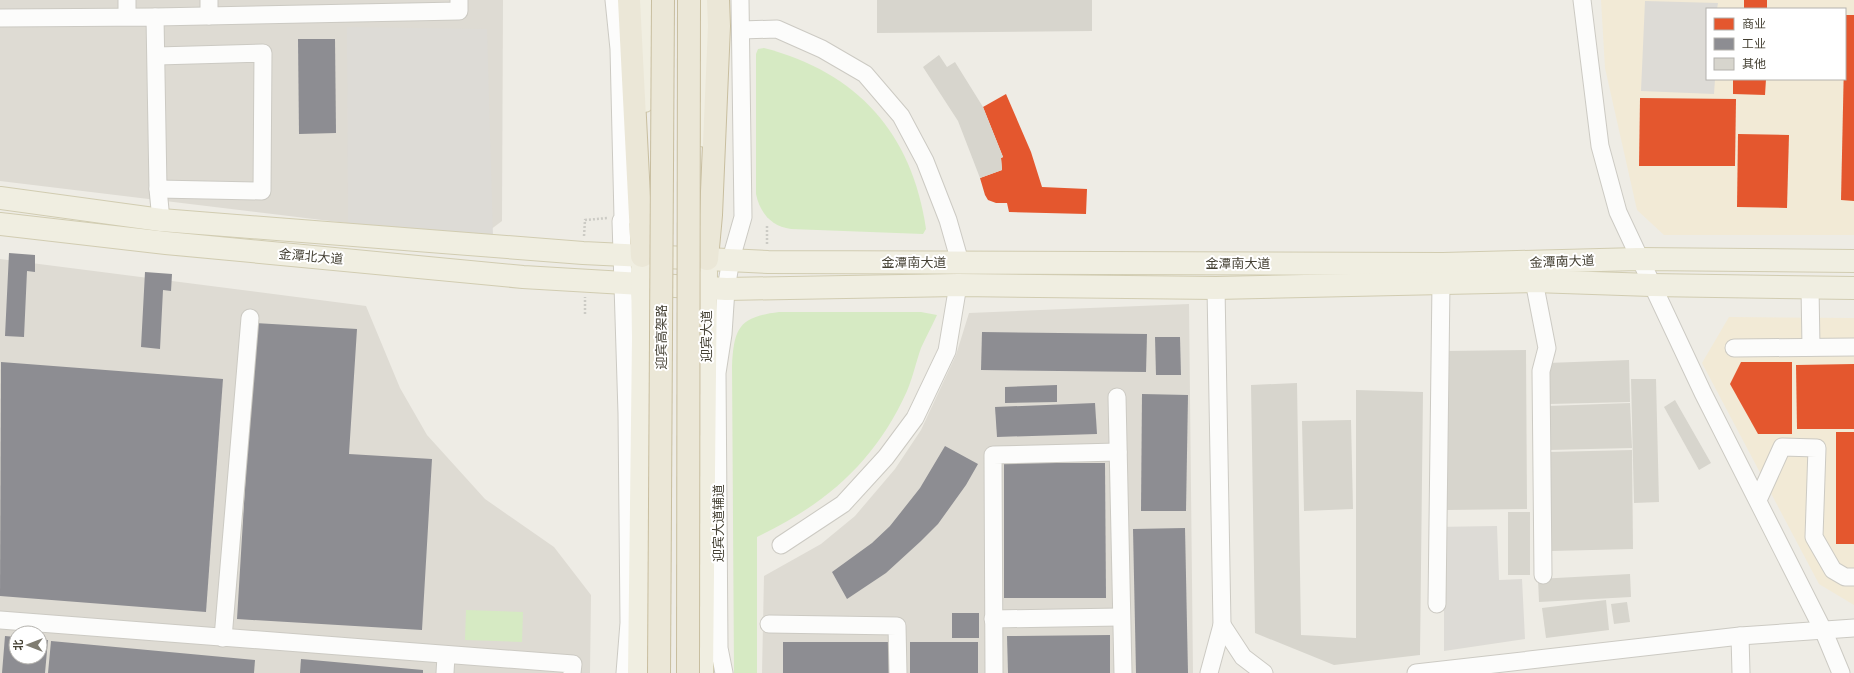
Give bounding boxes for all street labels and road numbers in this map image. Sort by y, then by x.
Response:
street label: 金潭北大道 [278,245,344,267]
street label: 金潭南大道 [1529,252,1595,270]
street label: 金潭南大道 [881,254,947,270]
street label: 金潭南大道 [1205,255,1271,271]
street label: 迎宾高架路 [653,304,669,370]
street label: 迎宾大道 [698,310,714,362]
street label: 迎宾大道辅道 [710,484,726,562]

